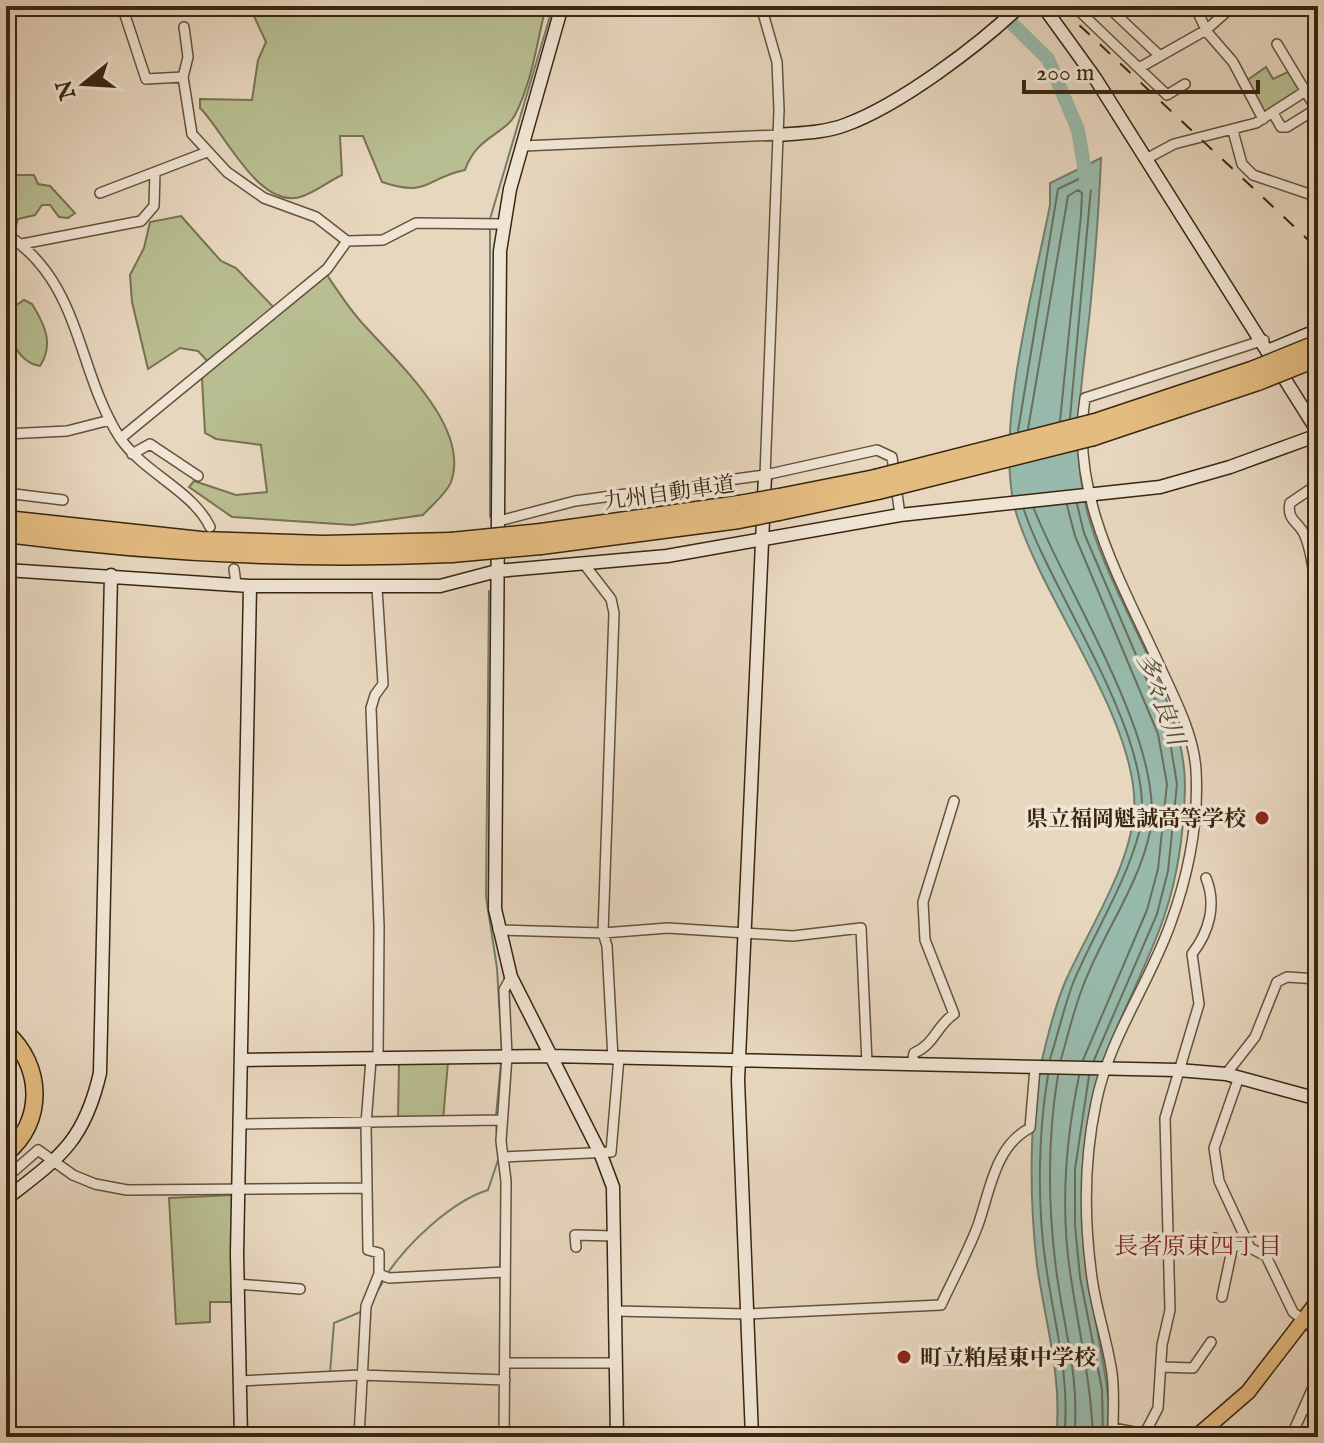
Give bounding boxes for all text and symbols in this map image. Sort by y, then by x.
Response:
north arrow [44,44,124,124]
scale bar [1024,44,1258,94]
text: 200 m [1036,58,1095,89]
text: N [51,76,83,104]
street label: 九州自動車道 [602,471,737,517]
water label: 多々良川 [1129,649,1192,753]
place label: 県立福岡魁誠高等学校 [1026,806,1246,834]
marker: 県立福岡魁誠高等学校 [1253,809,1271,827]
district label: 長者原東四丁目 [1114,1232,1282,1263]
place label: 町立粕屋東中学校 [920,1345,1096,1373]
marker: 町立粕屋東中学校 [895,1348,913,1366]

